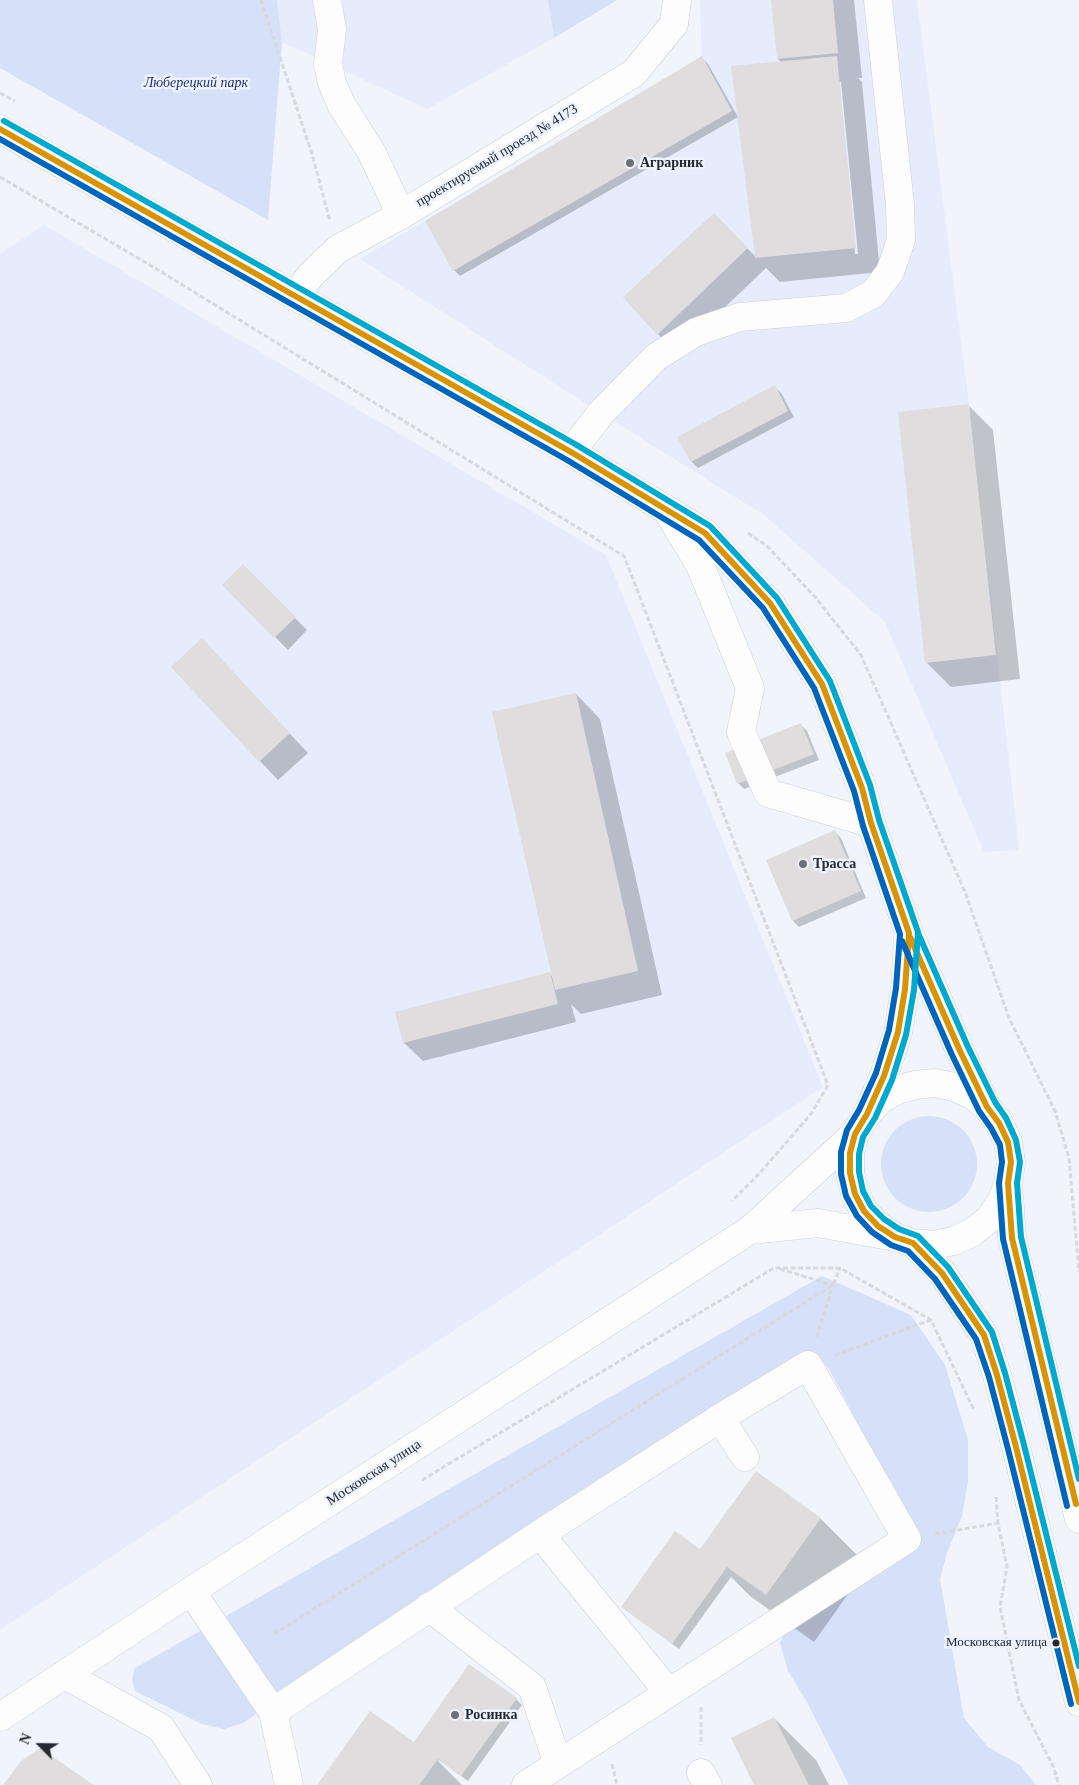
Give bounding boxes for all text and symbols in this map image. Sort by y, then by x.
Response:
park label: Люберецкий парк [144,75,248,91]
street label: проектируемый проезд № 4173 [413,101,581,211]
place label: Аграрник [640,155,703,171]
marker: Аграрник [624,157,636,169]
place label: Трасса [813,856,856,872]
marker: Трасса [797,858,809,870]
street label: Московская улица [324,1436,424,1510]
place label: Московская улица [946,1635,1047,1651]
marker: Московская улица [1051,1638,1061,1648]
place label: Росинка [465,1707,517,1723]
marker: Росинка [449,1709,461,1721]
north arrow [15,1720,65,1770]
text: N [17,1731,35,1747]

